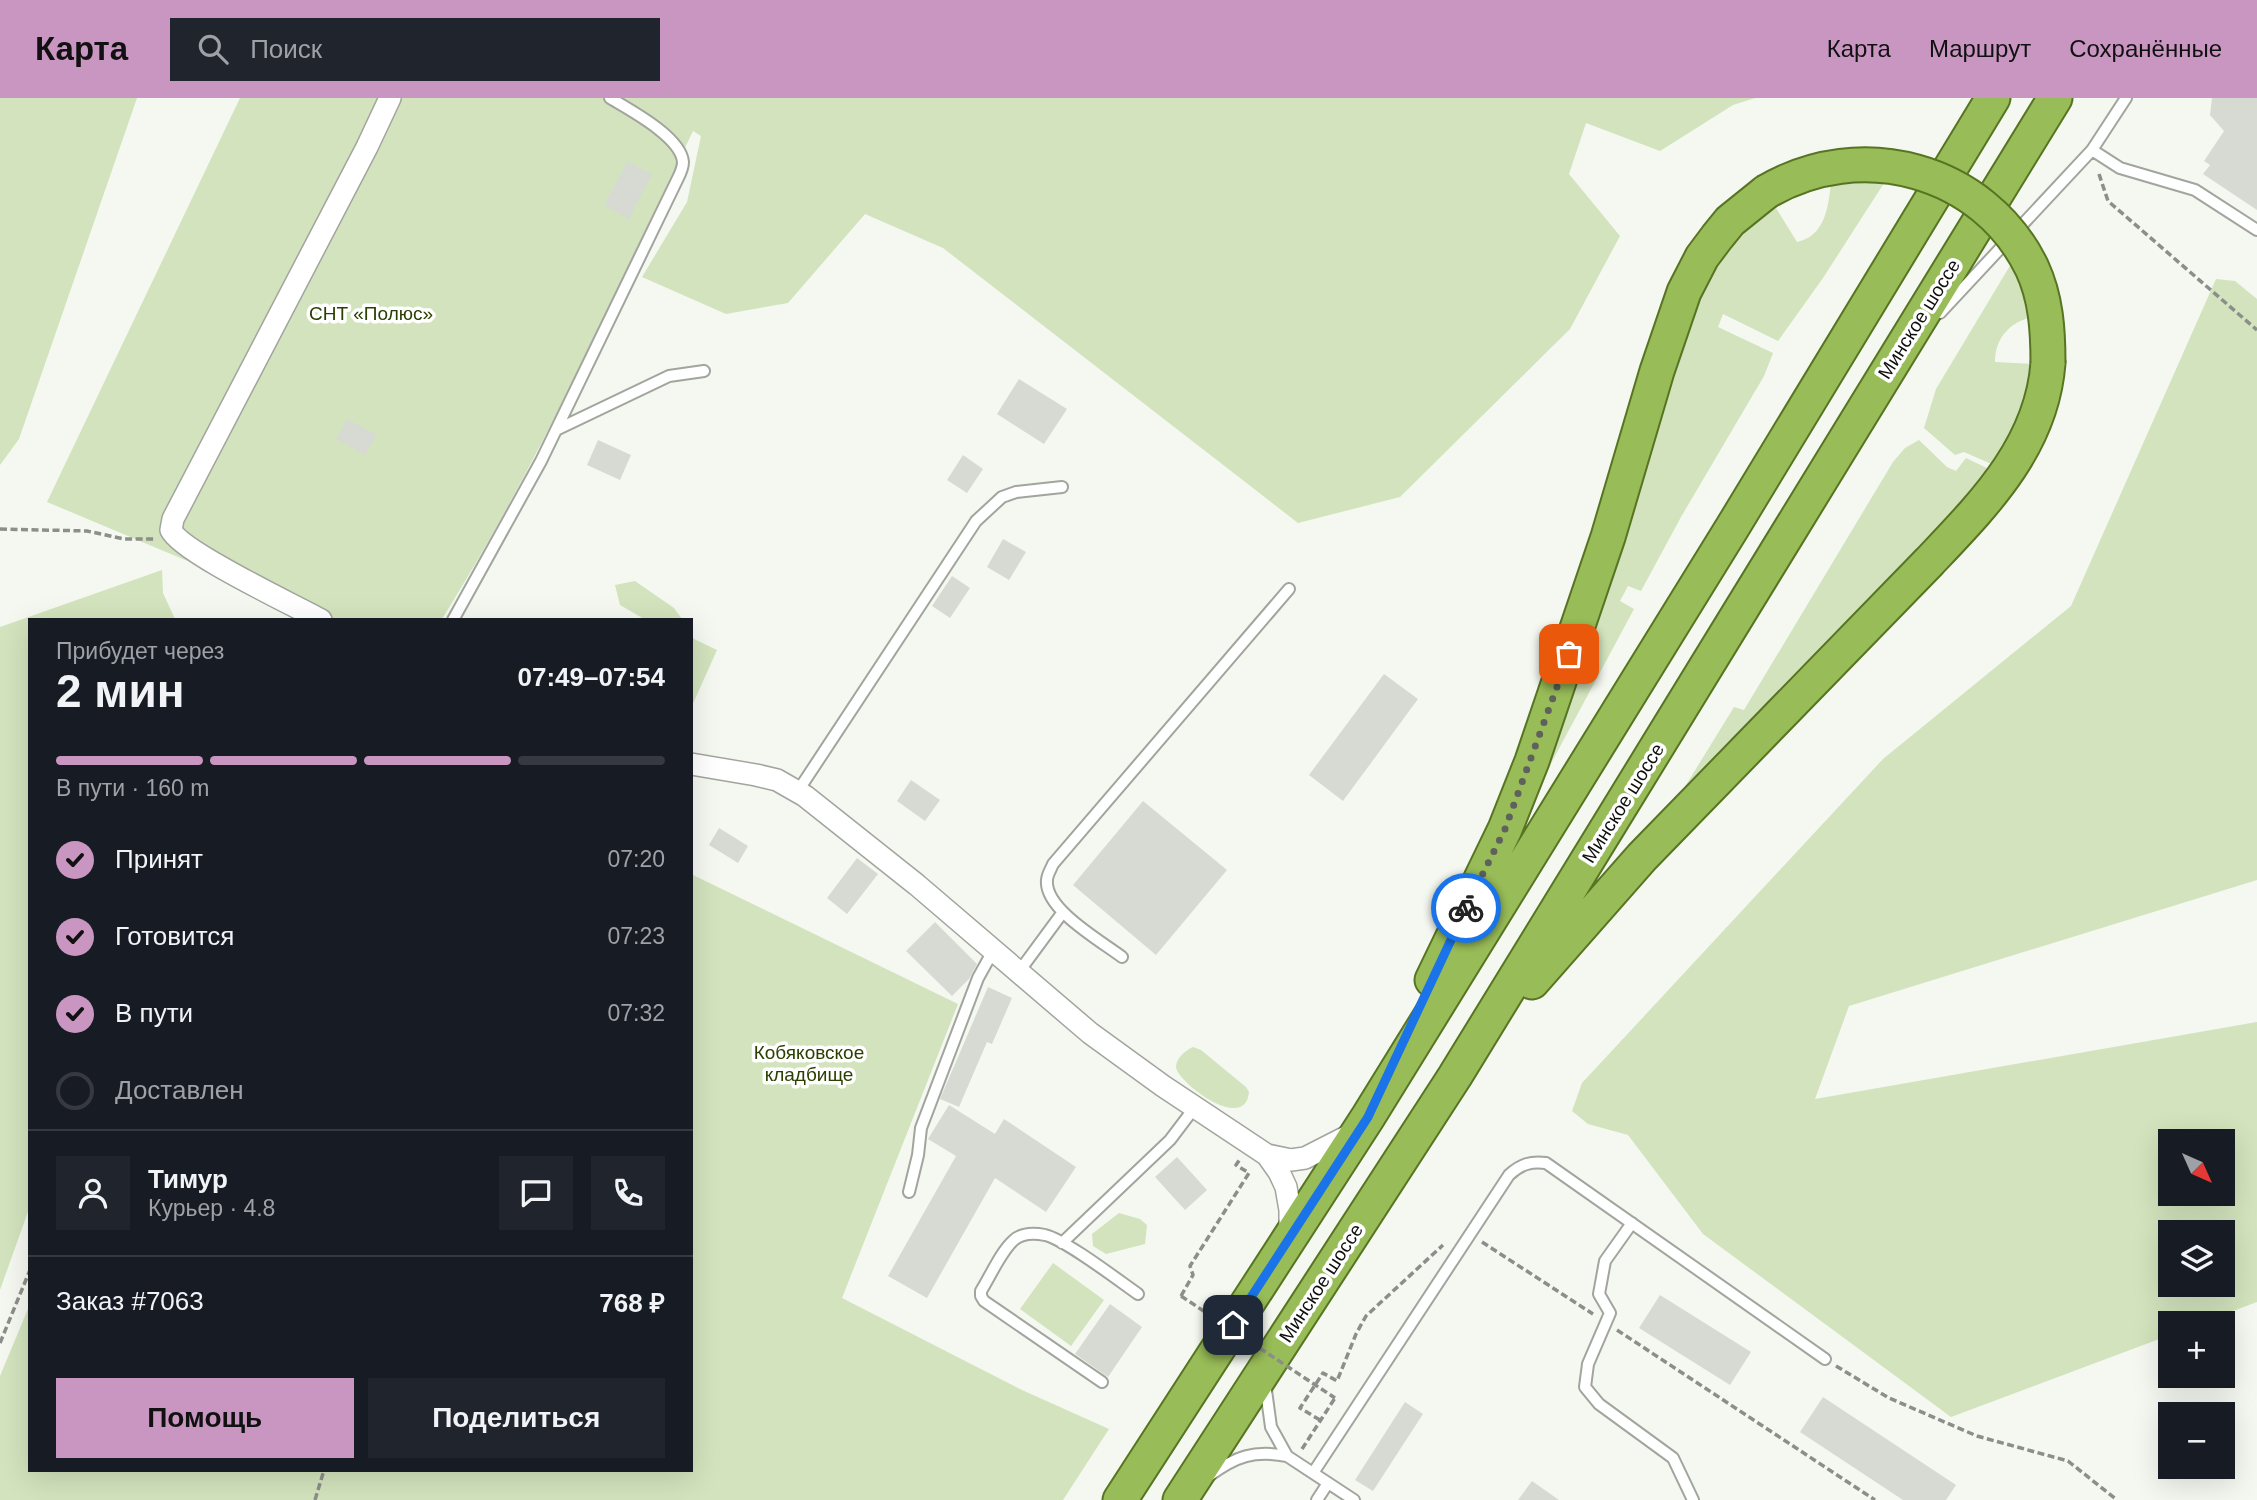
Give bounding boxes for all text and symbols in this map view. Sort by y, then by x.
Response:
search box [170,18,660,81]
text: Карта [35,30,128,67]
icon: search [194,30,232,68]
text: Поиск [250,34,322,64]
text: Карта [1827,35,1891,62]
text: Маршрут [1929,35,2031,62]
text: Сохранённые [2069,35,2222,62]
street label: Минское шоссе [1874,255,1964,383]
park label: СНТ «Полюс» [309,303,433,324]
pin [1539,624,1599,684]
icon: bag [1550,635,1588,673]
text: Прибудет через [56,638,224,664]
text: 07:49–07:54 [518,662,665,692]
text: 2 мин [56,665,184,717]
street label: Минское шоссе [1578,739,1668,867]
text: В пути · 160 m [56,775,209,801]
icon: check [56,841,94,879]
text: Принят [115,844,203,874]
text: 07:20 [607,846,665,872]
courier [1431,873,1501,943]
icon: bike [1447,889,1485,927]
icon: check [56,918,94,956]
text: Готовится [115,921,234,951]
text: 07:23 [607,923,665,949]
icon: check [56,995,94,1033]
text: В пути [115,998,193,1028]
text: 07:32 [607,1000,665,1026]
park label: Кобяковское кладбище [754,1042,864,1085]
text: Доставлен [115,1075,244,1105]
north arrow [2158,1129,2235,1206]
map controls [2158,1129,2235,1479]
button: person [56,1156,130,1230]
button: chat [499,1156,573,1230]
button: phone [591,1156,665,1230]
text: Тимур [148,1164,228,1194]
text: Курьер · 4.8 [148,1195,275,1221]
street label: Минское шоссе [1275,1220,1367,1346]
button: layers [2158,1220,2235,1297]
text: Заказ #7063 [56,1286,204,1316]
text: 768 ₽ [599,1288,665,1318]
pin [1203,1295,1263,1355]
icon: home [1214,1306,1252,1344]
button: + [2158,1311,2235,1388]
button: Помощь [56,1378,354,1458]
button: Поделиться [368,1378,665,1458]
button: − [2158,1402,2235,1479]

